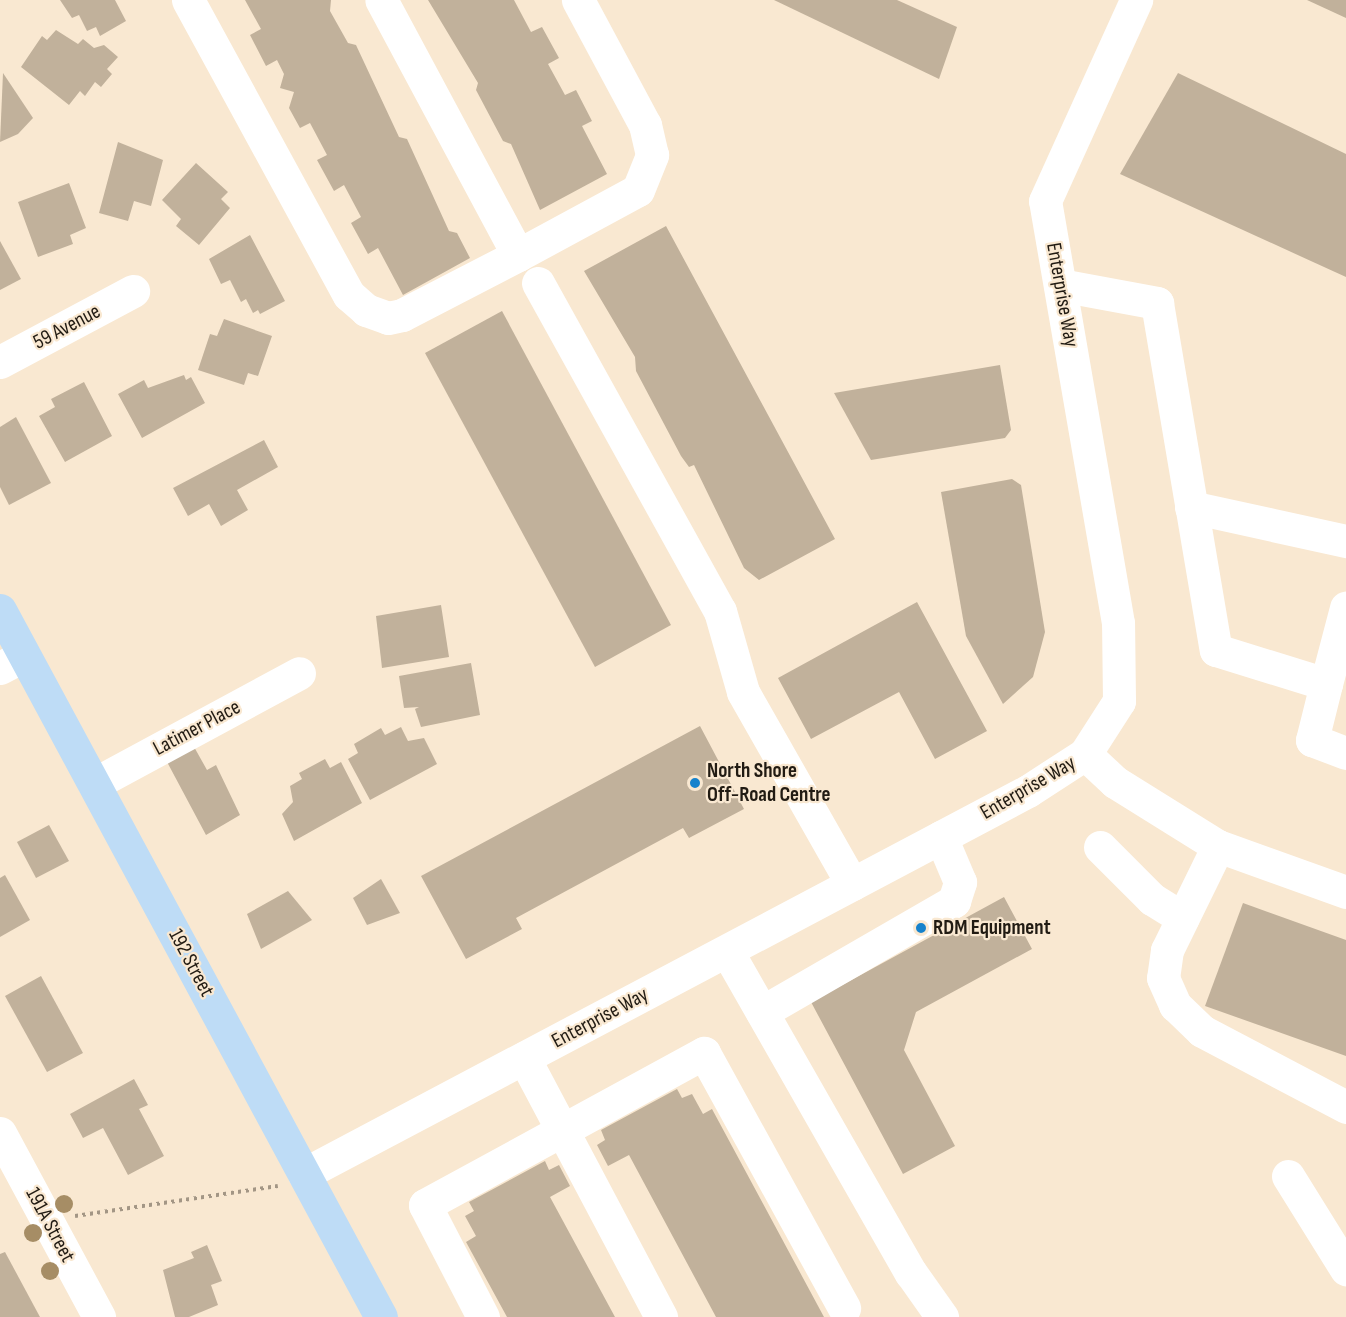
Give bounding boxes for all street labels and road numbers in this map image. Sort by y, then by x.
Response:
street label: Enterprise Way [1040,241,1084,349]
street label: 59 Avenue [29,299,105,355]
street label: Latimer Place [149,695,245,761]
street label: Enterprise Way [976,751,1080,825]
street label: 192 Street [163,925,219,1001]
street label: Enterprise Way [547,982,653,1054]
street label: 191A Street [20,1183,80,1267]

